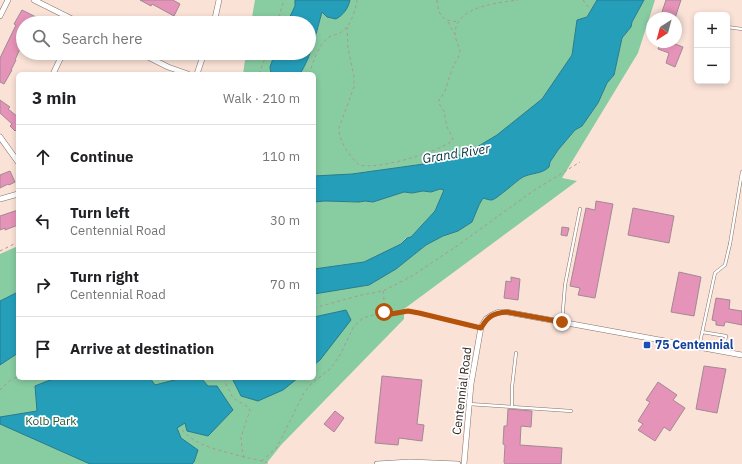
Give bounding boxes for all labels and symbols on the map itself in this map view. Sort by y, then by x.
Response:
north arrow [646,12,682,48]
water label: Grand River [421,140,492,167]
route start [375,303,393,321]
route end [553,313,571,331]
place label: 75 Centennial [655,337,734,352]
marker: 75 Centennial [642,340,652,350]
street label: Centennial Road [449,346,474,436]
park label: Kolb Park [25,413,77,428]

